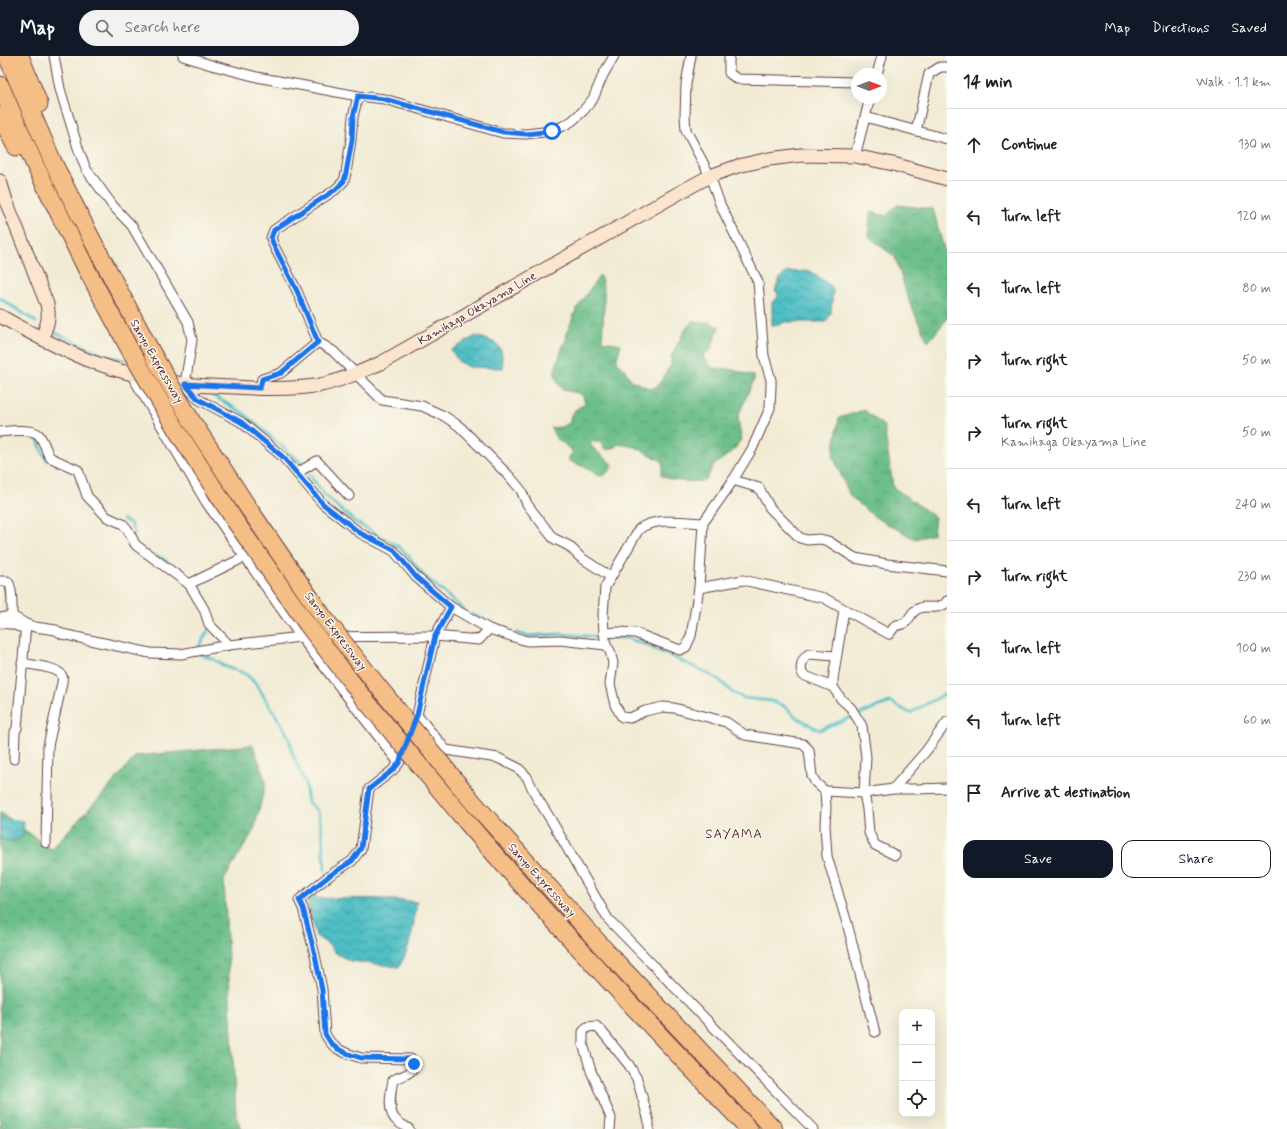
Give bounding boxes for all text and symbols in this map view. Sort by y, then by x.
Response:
search box [79,10,359,46]
text: Map [20,16,55,41]
icon: search [93,17,115,39]
text: Search here [125,18,200,38]
text: Map [1104,19,1130,37]
text: Directions [1152,19,1210,37]
text: Saved [1232,19,1267,37]
north arrow [851,68,887,104]
text: 14 min [963,71,1012,93]
text: Walk · 1.1 km [1196,74,1271,91]
route start [543,122,561,140]
icon: ahead [963,134,985,156]
text: Continue [1001,135,1057,155]
text: 130 m [1238,136,1271,153]
icon: left [963,206,985,228]
text: Turn left [1001,207,1061,227]
text: 120 m [1237,208,1271,225]
street label: Kamihaga Okayama Line [415,268,540,349]
icon: left [963,278,985,300]
text: Turn left [1001,279,1061,299]
text: 80 m [1242,280,1271,297]
street label: Sanyo Expressway [126,317,187,407]
icon: right [963,350,985,372]
text: Turn right [1001,351,1068,371]
text: 50 m [1242,352,1271,369]
text: Turn right [1001,414,1068,434]
icon: right [963,422,985,444]
text: 50 m [1242,424,1271,441]
text: Kamihaga Okayama Line [1001,434,1147,451]
icon: left [963,494,985,516]
text: Turn left [1001,495,1061,515]
text: 240 m [1235,496,1271,513]
icon: right [963,566,985,588]
text: Turn right [1001,567,1068,587]
text: 230 m [1237,568,1271,585]
street label: Sanyo Expressway [300,589,370,674]
icon: left [963,638,985,660]
text: Turn left [1001,639,1061,659]
text: 100 m [1236,640,1271,657]
icon: left [963,710,985,732]
text: Turn left [1001,711,1061,731]
text: 60 m [1243,712,1271,729]
icon: arrive [963,782,985,804]
text: Arrive at destination [1001,783,1130,803]
district label: SAYAMA [705,826,763,843]
street label: Sanyo Expressway [504,840,579,921]
button: Save [963,840,1113,878]
button: Share [1121,840,1271,878]
map controls [899,1009,935,1117]
button: + [899,1009,935,1045]
button: − [899,1045,935,1081]
route end [405,1055,423,1073]
button: locate [899,1081,935,1117]

